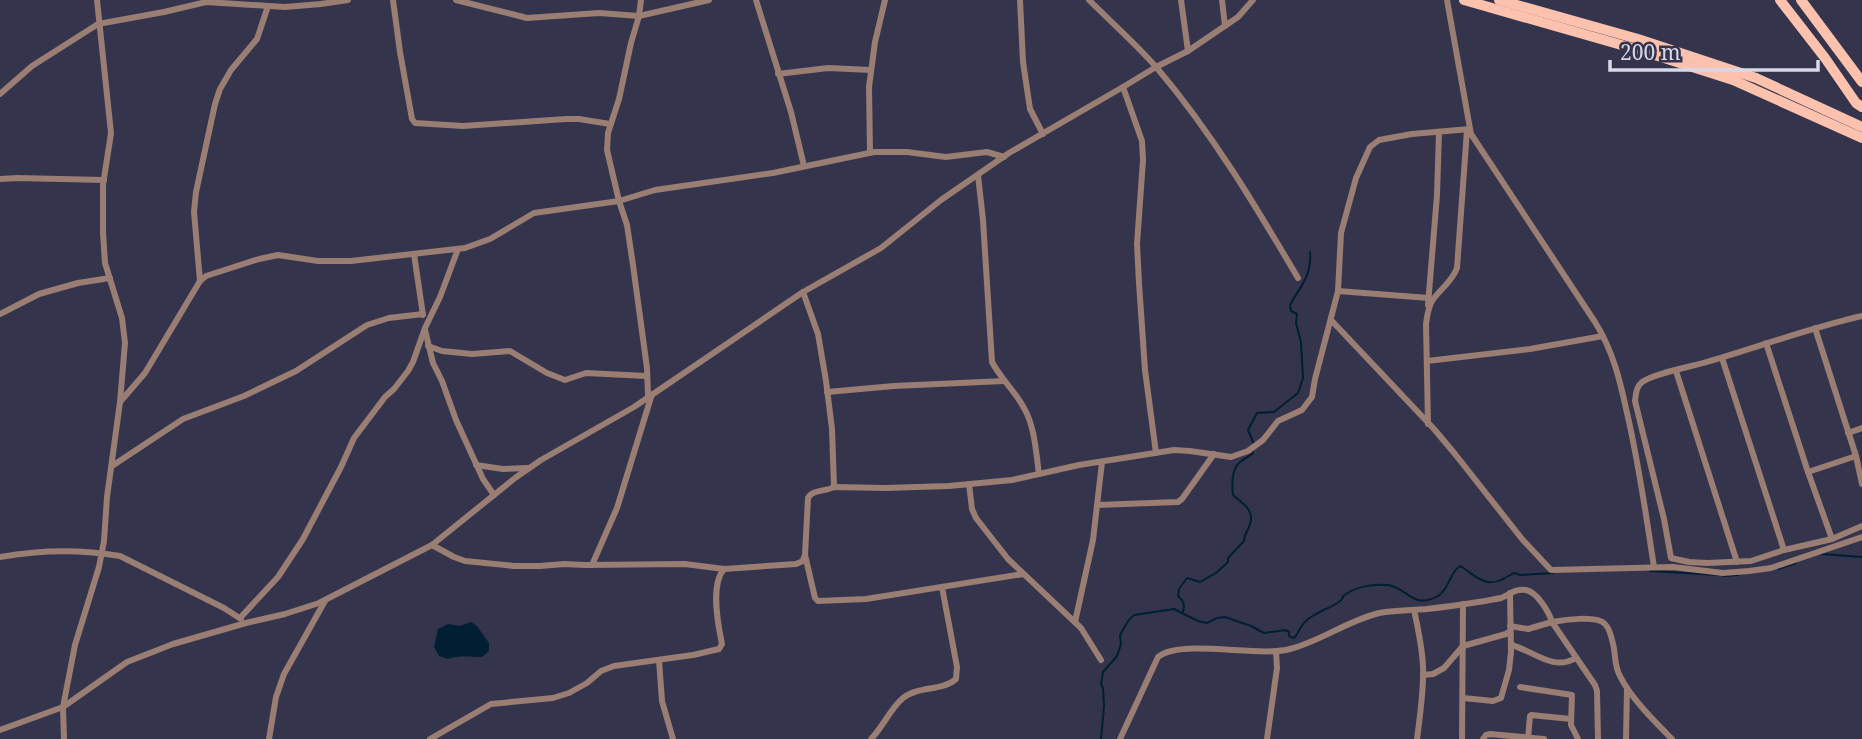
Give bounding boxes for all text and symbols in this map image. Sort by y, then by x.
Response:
scale bar [1610,28,1818,72]
text: 200 m [1620,38,1681,66]

